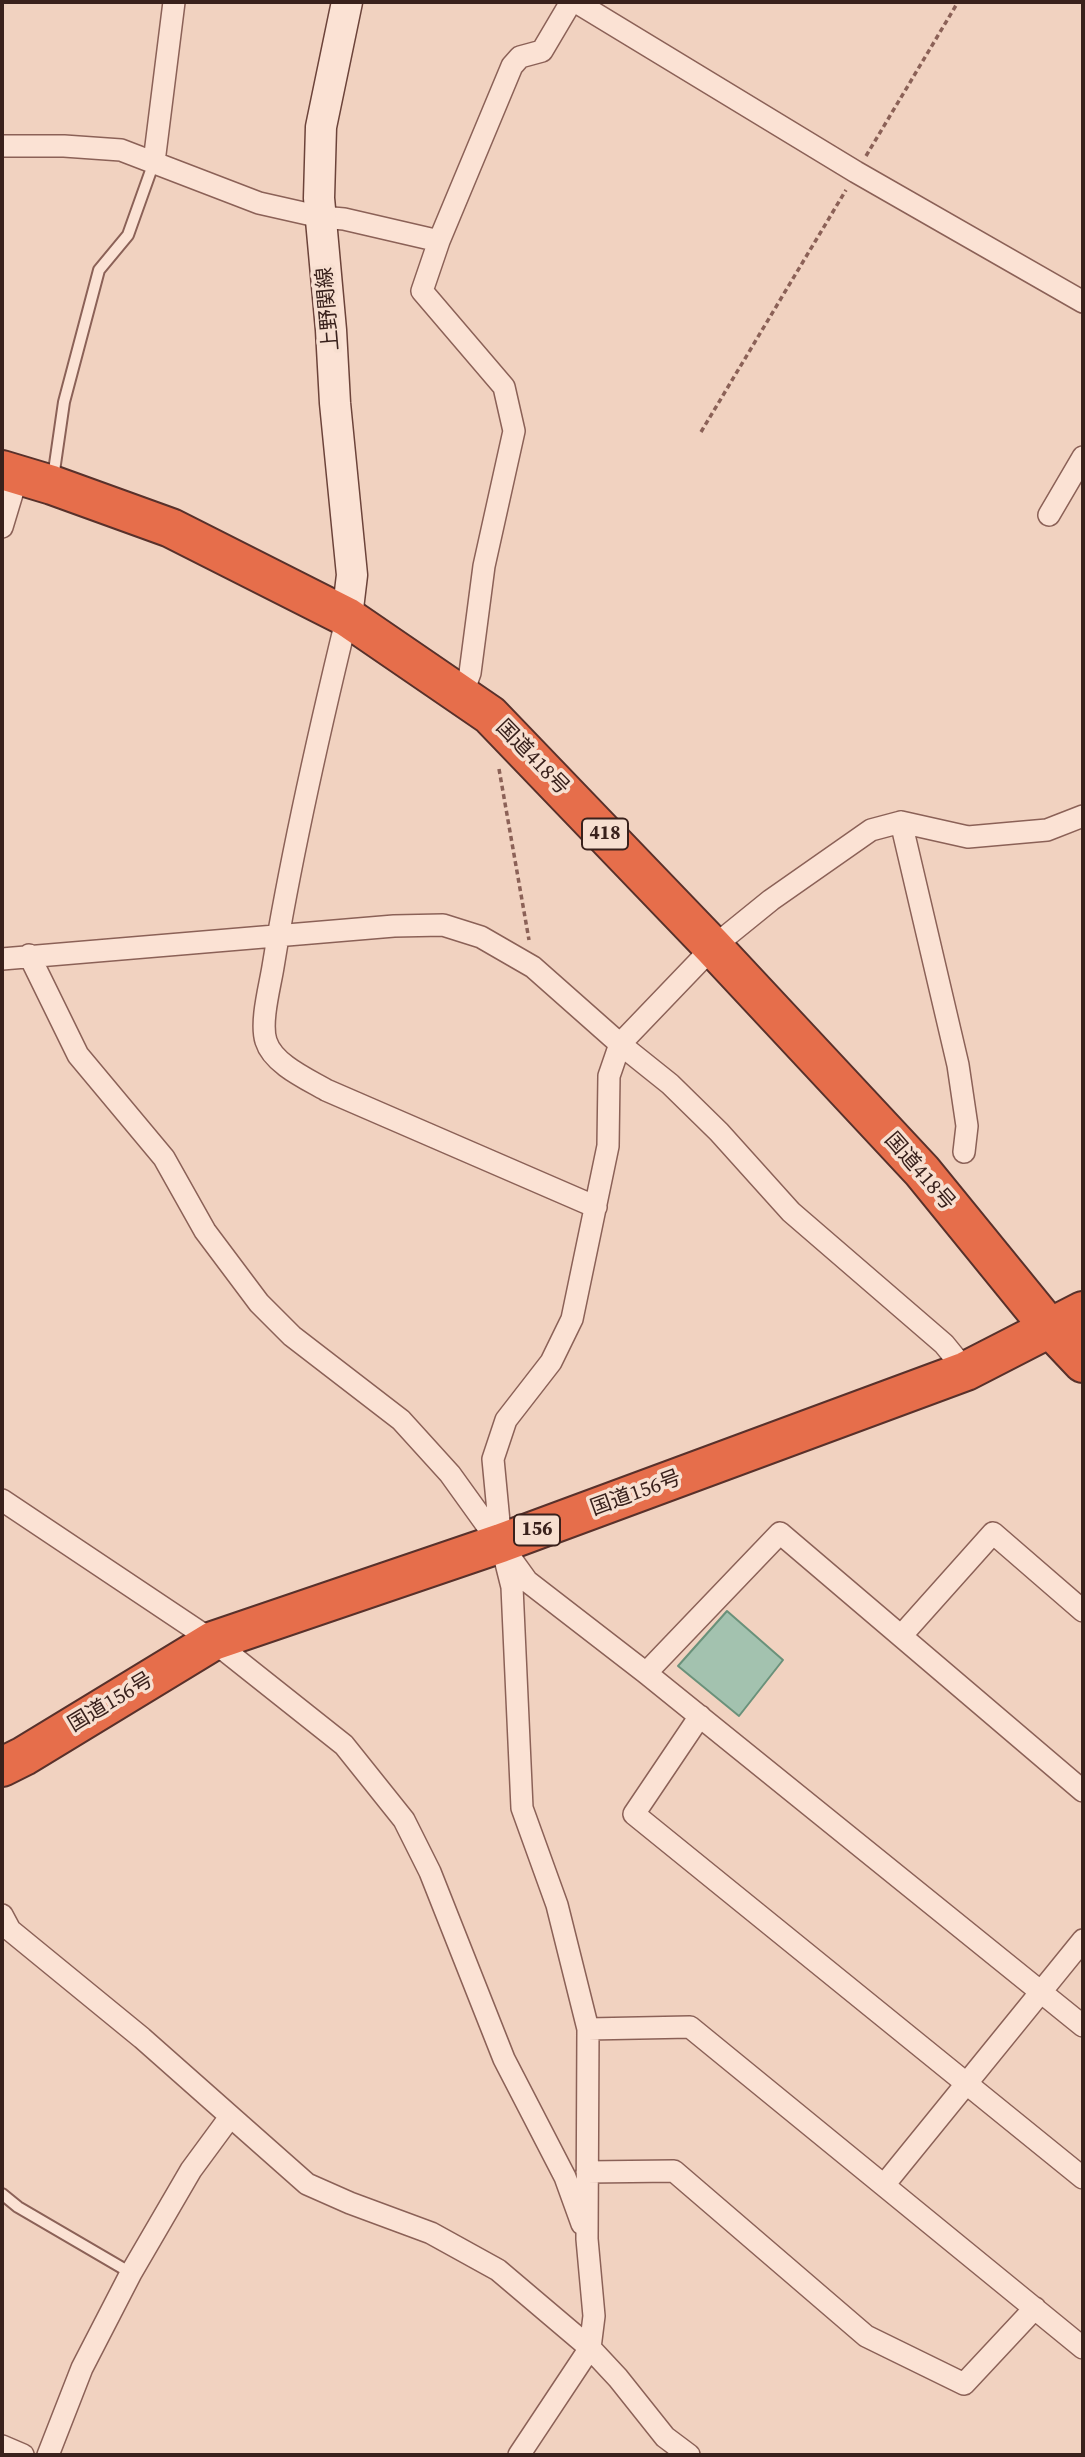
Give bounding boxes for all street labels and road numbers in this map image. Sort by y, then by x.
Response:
street label: 上野関線 [313,266,345,352]
street label: 国道418号 [490,715,574,801]
road number: 418 [582,818,628,849]
street label: 国道418号 [878,1128,960,1216]
street label: 国道156号 [587,1466,685,1522]
road number: 156 [514,1514,560,1546]
street label: 国道156号 [64,1668,158,1738]

